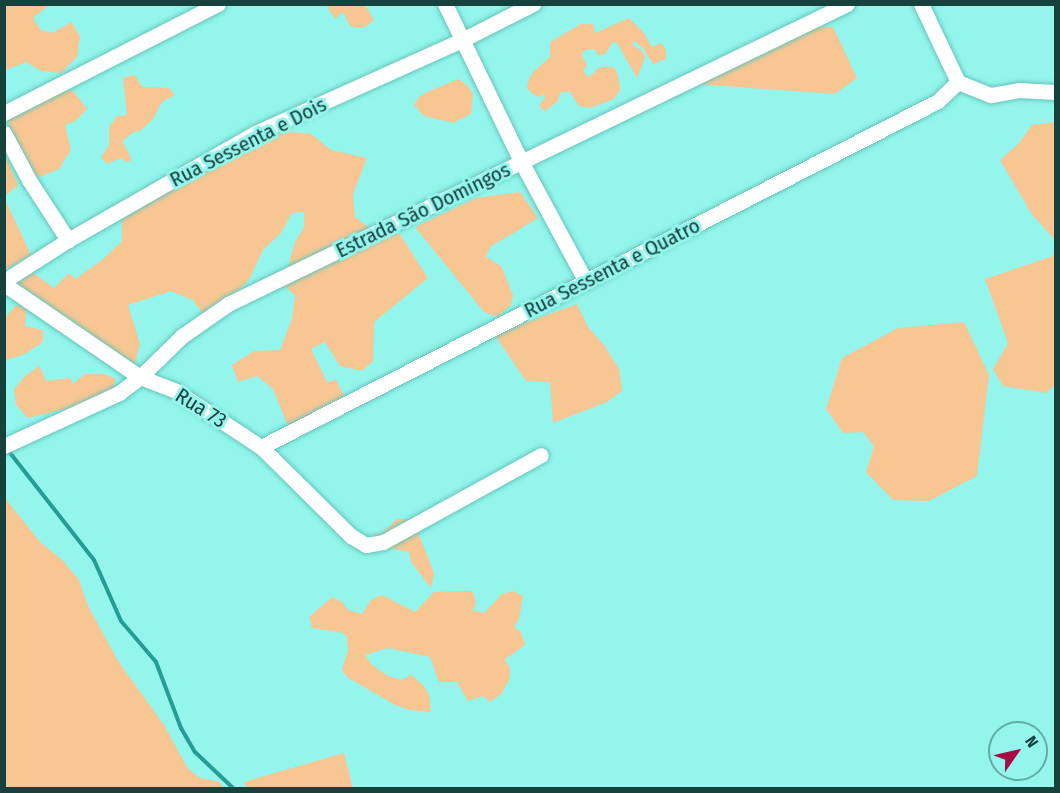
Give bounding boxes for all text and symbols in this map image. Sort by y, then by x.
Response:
street label: Rua Sessenta e Dois [165,92,331,192]
street label: Estrada São Domingos [332,157,514,263]
street label: Rua Sessenta e Quatro [520,213,704,323]
street label: Rua 73 [171,383,231,433]
north arrow [988,721,1048,781]
text: N [1021,732,1042,751]

